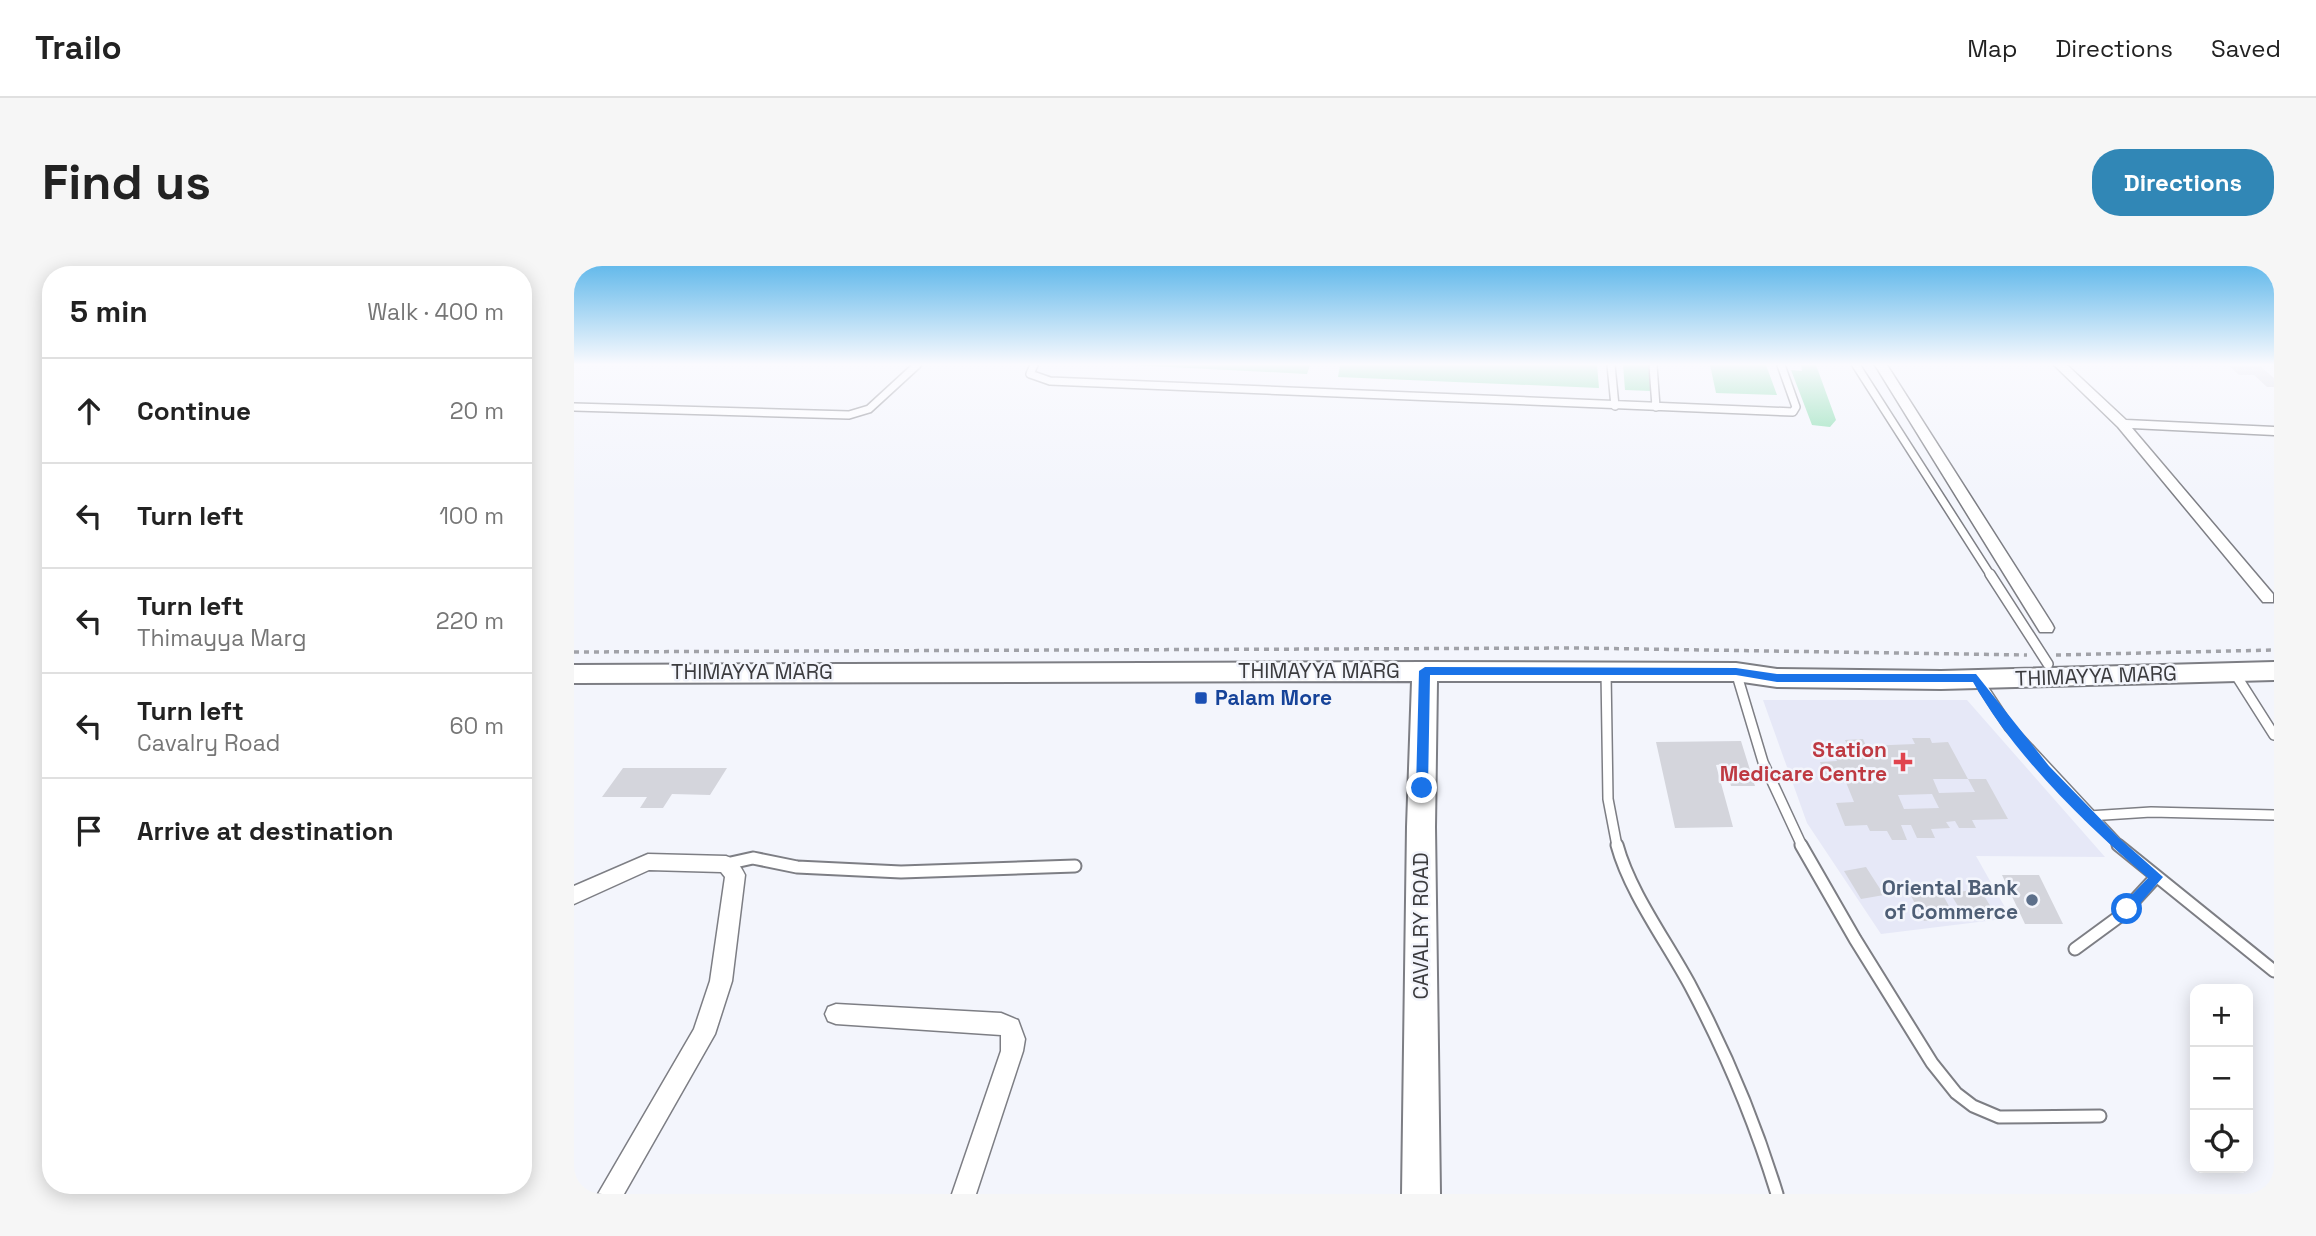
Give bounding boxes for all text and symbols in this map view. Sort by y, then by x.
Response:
text: Trailo [35,27,122,69]
text: Map [1967,33,2017,64]
text: Directions [2055,33,2173,64]
text: Saved [2211,33,2281,64]
button: Directions [2092,149,2274,216]
text: Find us [42,151,211,213]
text: 5 min [70,292,148,331]
text: Walk · 400 m [367,297,504,327]
icon: ahead [70,392,108,430]
text: Continue [137,394,251,428]
text: 20 m [450,396,504,426]
icon: left [70,497,108,535]
text: Turn left [137,499,244,533]
text: 100 m [439,501,504,531]
text: Turn left [137,589,244,623]
icon: left [70,602,108,640]
text: 220 m [436,606,504,636]
text: Thimayya Marg [137,623,306,653]
street label: THIMAYYA MARG [1238,657,1400,684]
street label: THIMAYYA MARG [671,658,833,685]
street label: THIMAYYA MARG [2015,659,2177,692]
place label: Palam More [1215,684,1332,711]
marker: Palam More [1193,690,1209,706]
text: Turn left [137,694,244,728]
icon: left [70,707,108,745]
text: 60 m [449,711,504,741]
text: Cavalry Road [137,728,280,758]
place label: Station Medicare Centre [1720,736,1887,787]
marker: Station Medicare Centre [1893,752,1913,772]
route end [1406,772,1437,803]
icon: arrive [70,812,108,850]
text: Arrive at destination [137,814,394,848]
street label: CAVALRY ROAD [1407,852,1434,1000]
place label: Oriental Bank of Commerce [1882,874,2018,925]
marker: Oriental Bank of Commerce [2024,892,2040,908]
route start [2111,893,2142,924]
map controls [2190,984,2253,1173]
button: + [2190,984,2253,1047]
button: − [2190,1047,2253,1110]
button: locate [2190,1110,2253,1173]

